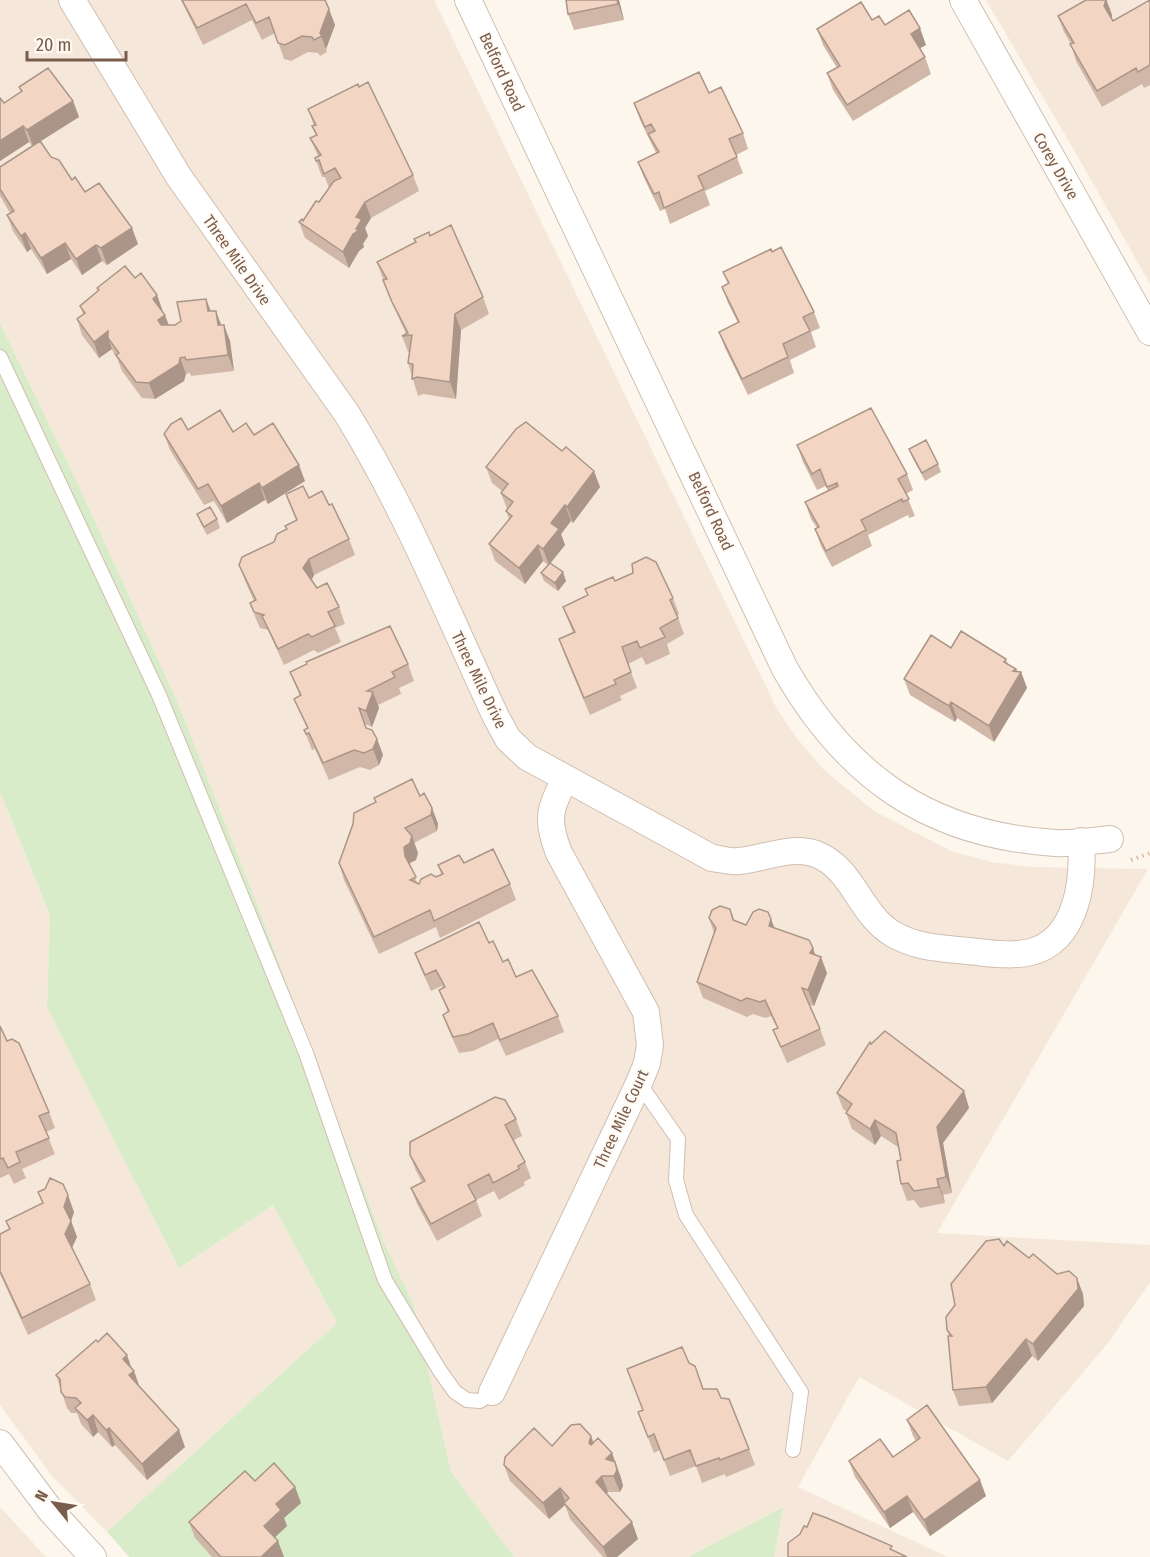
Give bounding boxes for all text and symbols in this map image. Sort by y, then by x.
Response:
scale bar [27,24,126,62]
street label: Belford Road [475,30,529,114]
text: 20 m [36,34,71,56]
street label: Corey Drive [1029,129,1083,203]
street label: Three Mile Drive [199,211,275,309]
street label: Belford Road [684,469,738,553]
street label: Three Mile Drive [447,628,511,732]
street label: Three Mile Court [590,1066,653,1172]
north arrow [24,1473,84,1533]
text: N [31,1487,52,1505]

